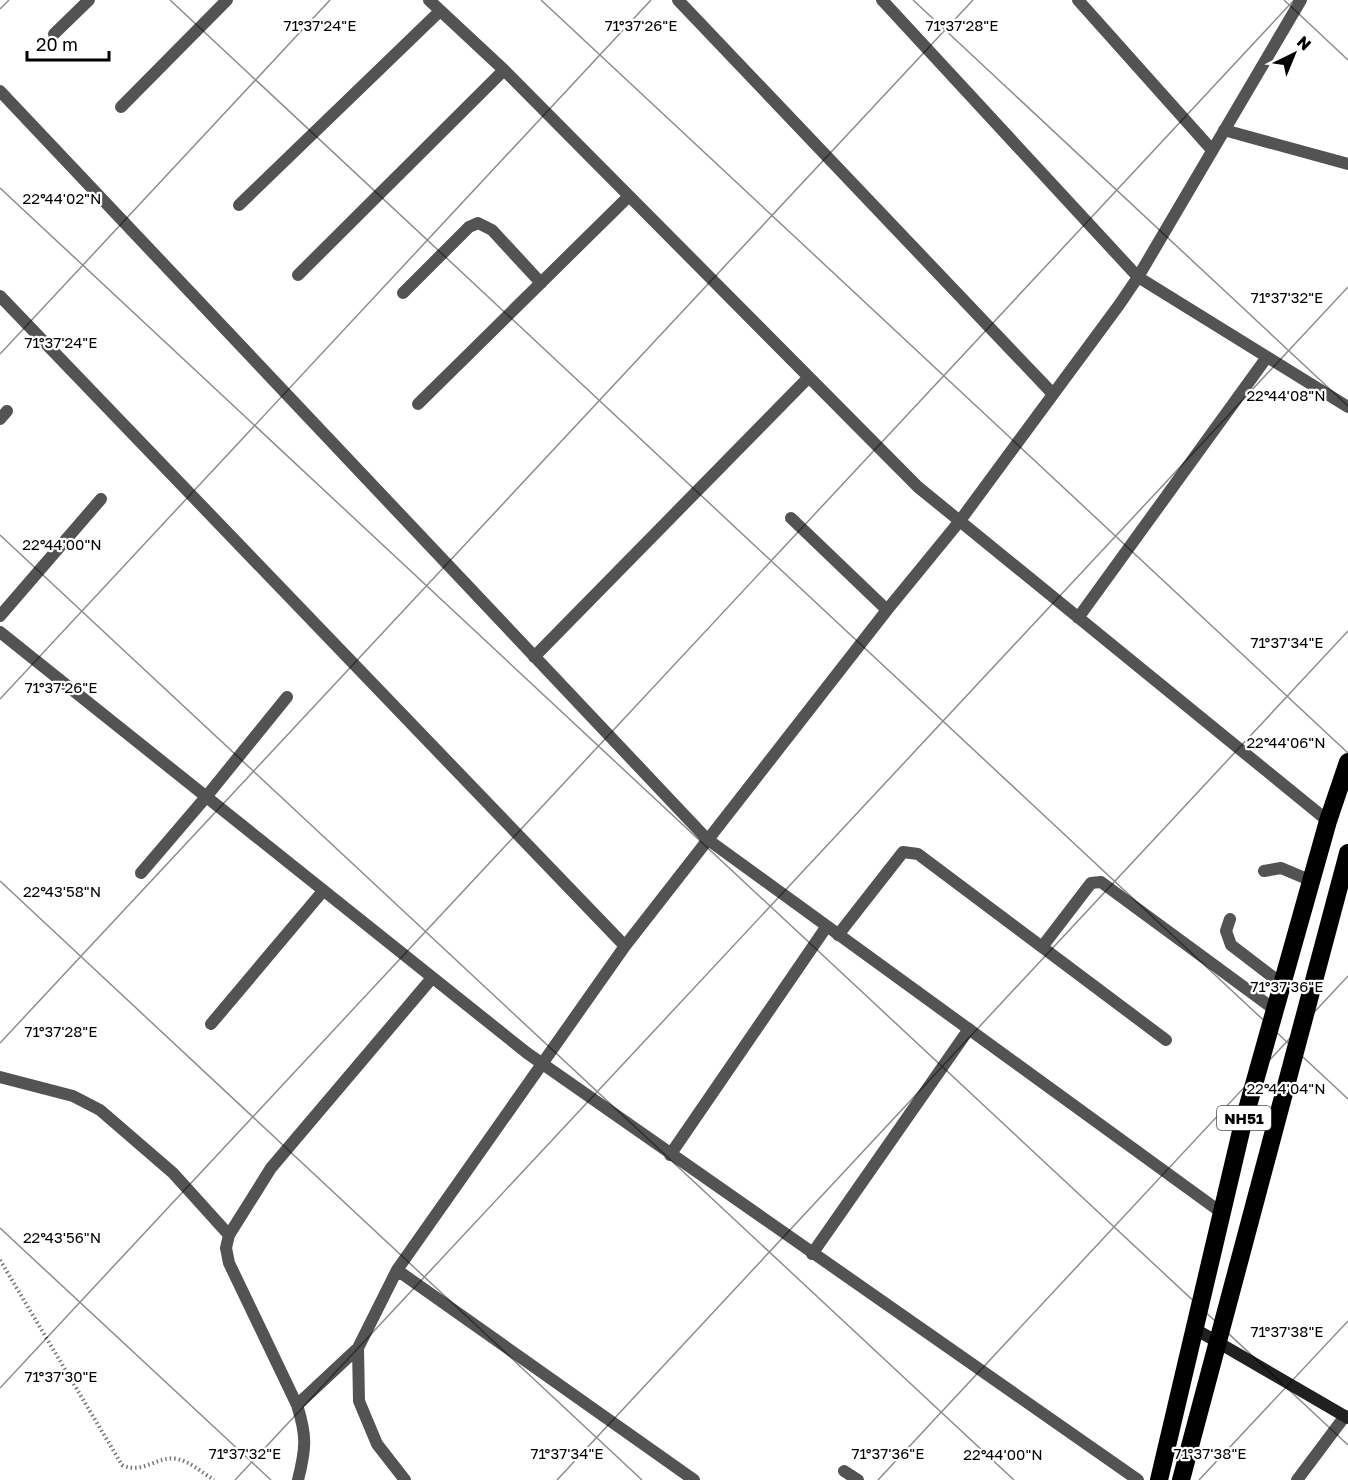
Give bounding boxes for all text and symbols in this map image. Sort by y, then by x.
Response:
text: 71°37'24"E [284,16,356,34]
text: 71°37'26"E [605,16,677,34]
text: 71°37'28"E [926,16,998,34]
scale bar [27,24,110,62]
north arrow [1264,24,1324,84]
text: N [1293,32,1316,54]
text: 20 m [36,33,78,55]
text: 22°44'02"N [23,189,101,207]
text: 71°37'32"E [1251,288,1323,306]
text: 71°37'24"E [25,333,97,351]
text: 22°44'08"N [1246,386,1326,404]
text: 22°44'00"N [22,535,102,553]
text: 71°37'34"E [1251,633,1323,651]
text: 71°37'26"E [25,678,97,696]
text: 22°44'06"N [1246,733,1326,751]
text: 22°43'58"N [23,882,101,900]
text: 71°37'36"E [1251,977,1323,995]
text: 71°37'28"E [25,1022,97,1040]
text: 22°44'04"N [1246,1079,1326,1097]
road number: NH51 [1217,1106,1271,1130]
text: 22°43'56"N [23,1228,101,1246]
text: 71°37'38"E [1251,1322,1323,1340]
text: 71°37'30"E [25,1367,97,1385]
text: 71°37'32"E [209,1444,281,1462]
text: 71°37'34"E [531,1444,603,1462]
text: 71°37'36"E [852,1444,924,1462]
text: 71°37'38"E [1174,1444,1246,1462]
text: 22°44'00"N [963,1445,1043,1463]

